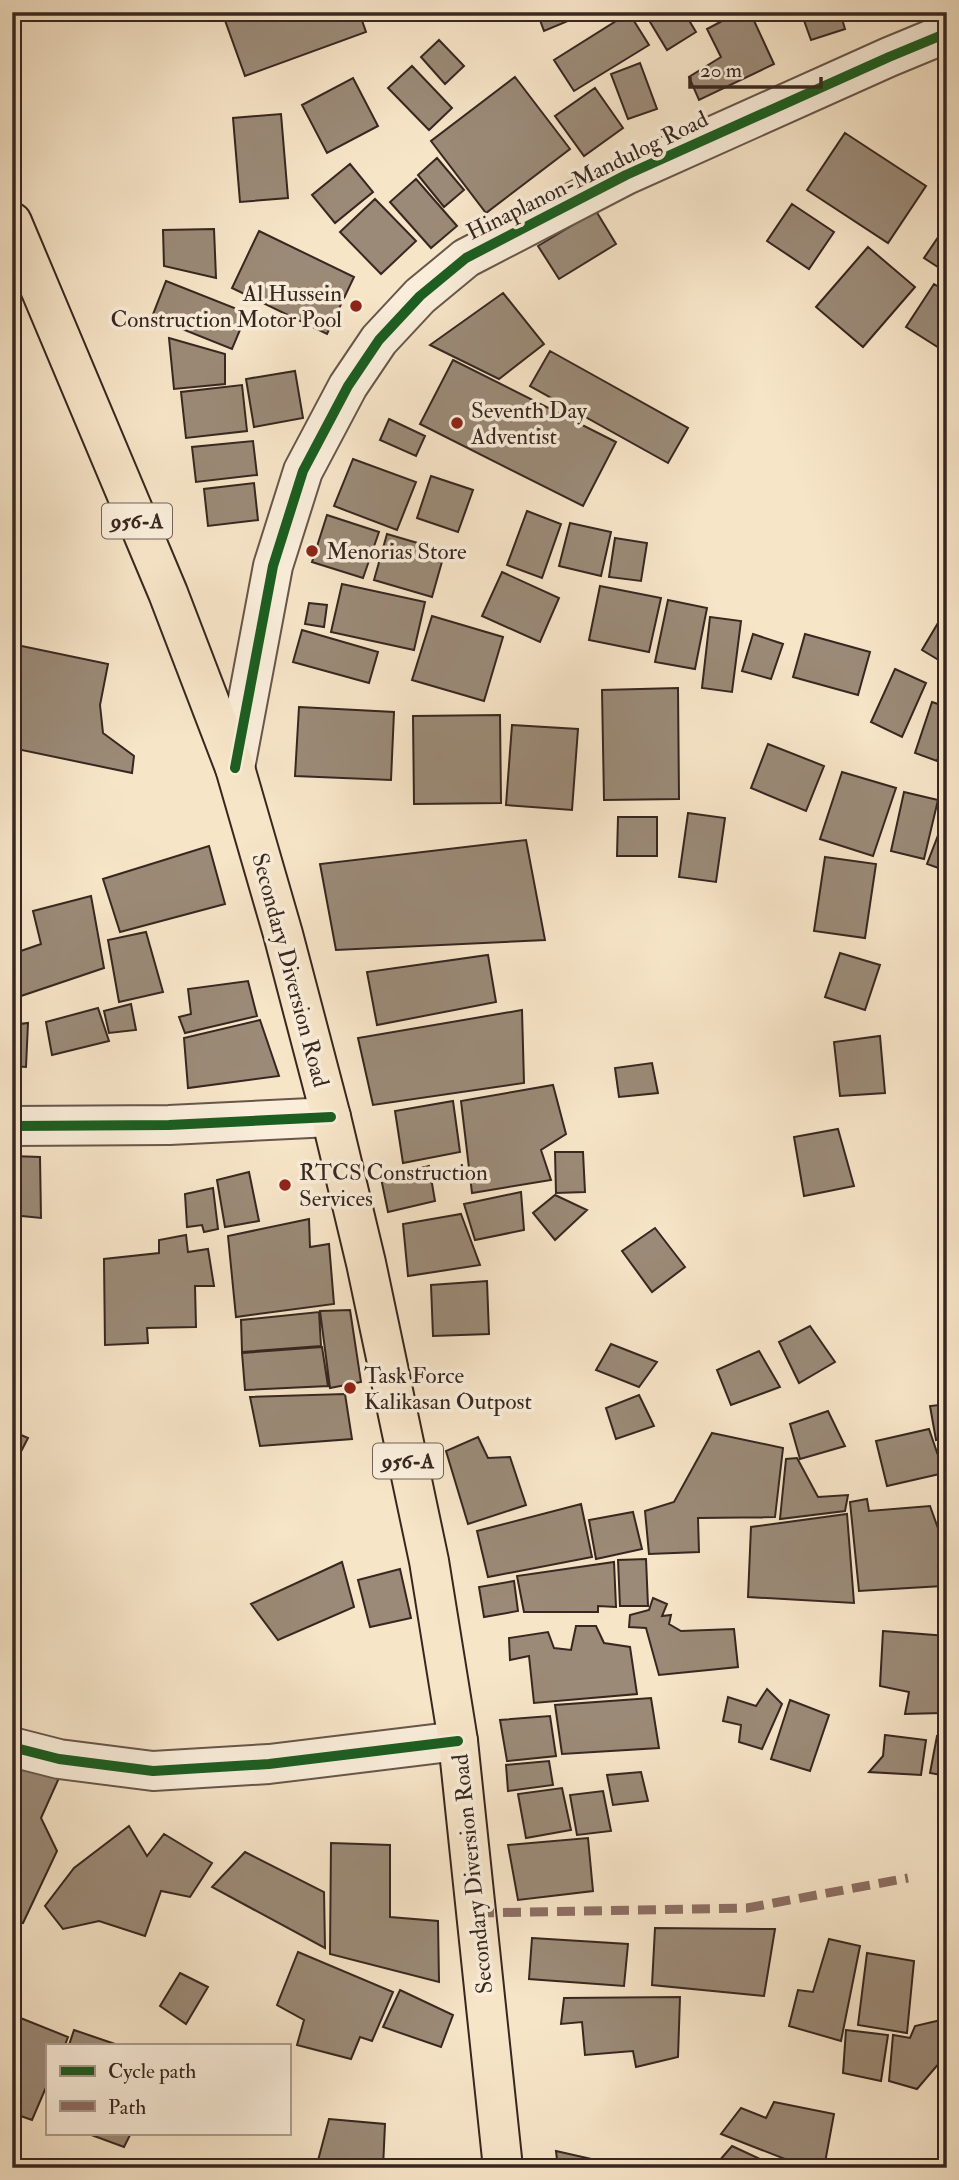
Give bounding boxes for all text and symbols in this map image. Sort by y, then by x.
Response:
scale bar [690,46,821,90]
text: 20 m [700,57,742,84]
street label: Hinaplanon-Mandulog Road [462,104,713,248]
place label: Al Hussein Construction Motor Pool [110,279,342,334]
marker: Al Hussein Construction Motor Pool [348,298,364,314]
place label: Seventh Day Adventist [470,396,588,451]
marker: Seventh Day Adventist [449,415,465,431]
road number: 956-A [102,504,172,538]
place label: Menorias Store [326,537,467,566]
marker: Menorias Store [304,543,320,559]
street label: Secondary Diversion Road [245,850,336,1090]
place label: RTCS Construction Services [299,1158,488,1213]
marker: RTCS Construction Services [277,1177,293,1193]
place label: Task Force Kalikasan Outpost [364,1361,532,1417]
marker: Task Force Kalikasan Outpost [342,1380,358,1396]
road number: 956-A [373,1444,443,1478]
street label: Secondary Diversion Road [445,1753,500,1995]
legend [46,2044,290,2134]
text: Cycle path [108,2058,196,2085]
text: Path [108,2094,146,2121]

